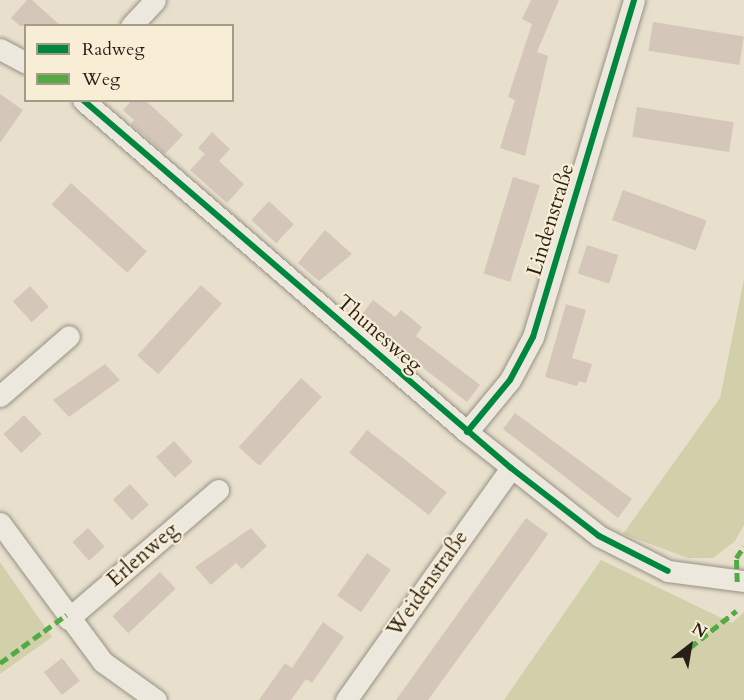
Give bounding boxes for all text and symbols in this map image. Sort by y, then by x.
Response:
legend [24,24,234,102]
text: Radweg [82,37,145,62]
text: Weg [82,67,120,92]
street label: Lindenstraße [522,161,580,279]
street label: Thunesweg [331,290,427,378]
street label: Erlenweg [102,517,184,593]
street label: Weidenstraße [382,526,474,642]
north arrow [660,616,720,676]
text: N [688,618,711,644]

